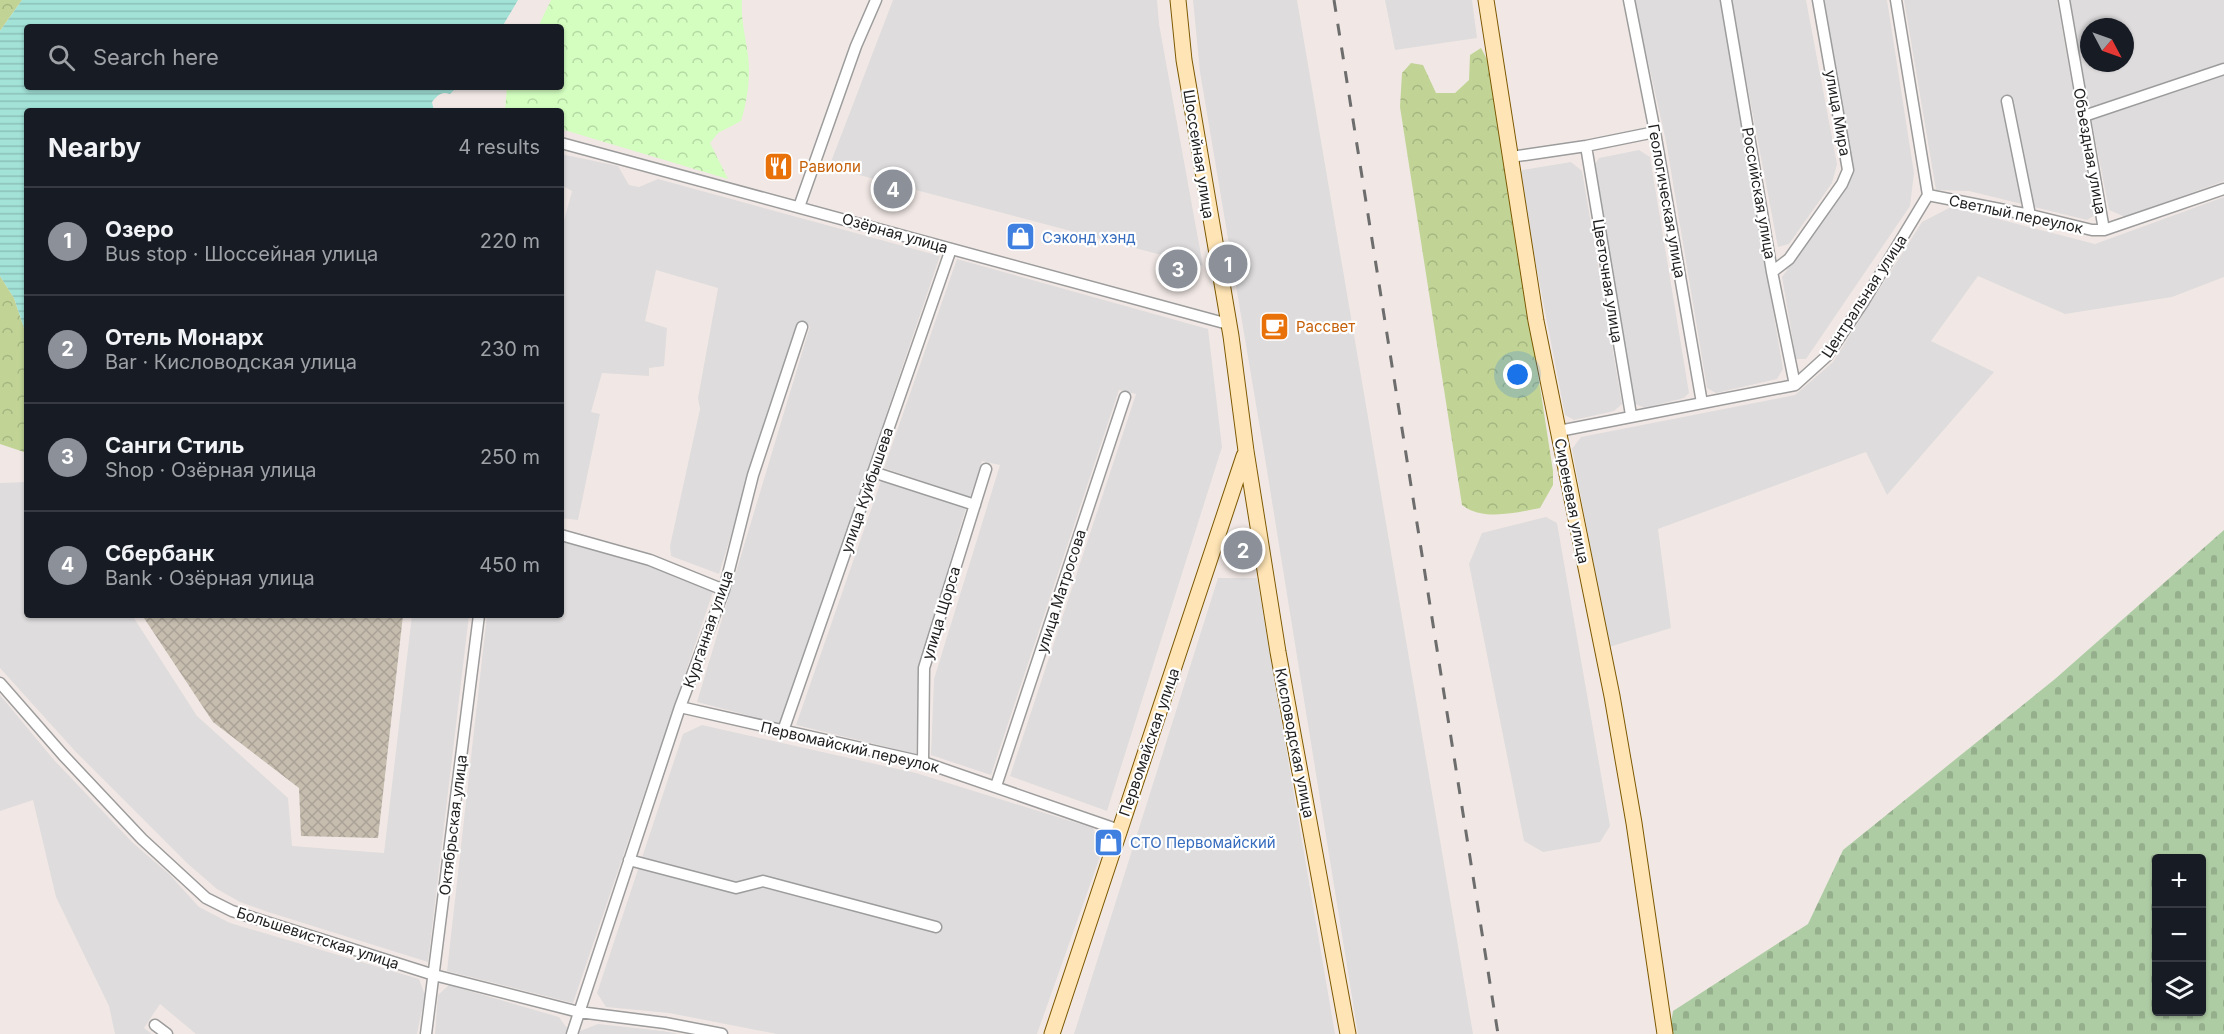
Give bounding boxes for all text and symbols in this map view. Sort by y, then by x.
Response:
north arrow [2080,18,2134,72]
search box [24,24,564,90]
icon: search [45,41,78,74]
text: Search here [93,44,219,70]
street label: улица Мира [1821,68,1855,158]
street label: Объездная улица [2070,86,2110,216]
street label: Шоссейная улица [1179,88,1219,220]
street label: Геологическая улица [1644,122,1690,280]
street label: Российская улица [1738,126,1780,260]
text: Nearby [48,132,141,163]
text: 4 results [458,135,540,159]
restaurant icon: Равиоли [762,150,794,182]
place label: Равиоли [799,157,861,176]
pin: 4 [874,166,912,212]
street label: Светлый переулок [1947,191,2085,237]
street label: Озёрная улица [840,209,950,257]
text: Озеро [105,216,174,242]
street label: Цветочная улица [1589,218,1627,344]
shop icon: Сэконд хэнд [1005,221,1037,253]
place label: Сэконд хэнд [1042,228,1136,247]
text: 1 [63,229,72,253]
text: 220 m [480,229,540,253]
street label: Центральная улица [1817,231,1911,361]
text: Bus stop · Шоссейная улица [105,242,378,266]
pin: 1 [1208,242,1248,286]
pin: 3 [1158,246,1198,292]
cafe icon: Рассвет [1259,310,1291,342]
place label: Рассвет [1296,317,1355,336]
text: Отель Монарх [105,324,264,350]
text: 2 [61,337,74,361]
text: 230 m [480,337,540,361]
text: Bar · Кисловодская улица [105,350,357,374]
your location [1503,360,1532,389]
street label: улица Куйбышева [837,425,897,555]
text: Санги Стиль [105,432,244,458]
street label: Сиреневая улица [1551,437,1593,565]
text: 3 [61,445,74,469]
text: 250 m [480,445,540,469]
text: Shop · Озёрная улица [105,458,317,482]
street label: улица Матросова [1032,527,1090,655]
pin: 2 [1224,528,1262,572]
text: Сбербанк [105,540,214,566]
text: 4 [61,553,74,577]
text: 450 m [479,553,540,577]
street label: улица Щорса [918,564,964,662]
text: Bank · Озёрная улица [105,566,315,590]
street label: Курганная улица [679,568,737,690]
street label: Первомайская улица [1115,665,1183,819]
street label: Кисловодская улица [1271,666,1319,820]
street label: Первомайский переулок [759,717,941,777]
street label: Октябрьская улица [435,754,471,896]
shop icon: СТО Первомайский [1093,826,1125,858]
place label: СТО Первомайский [1130,833,1276,852]
map controls [2152,854,2206,1016]
button: + [2152,854,2206,908]
street label: Большевистская улица [234,903,402,973]
button: − [2152,908,2206,962]
button: layers [2152,962,2206,1016]

